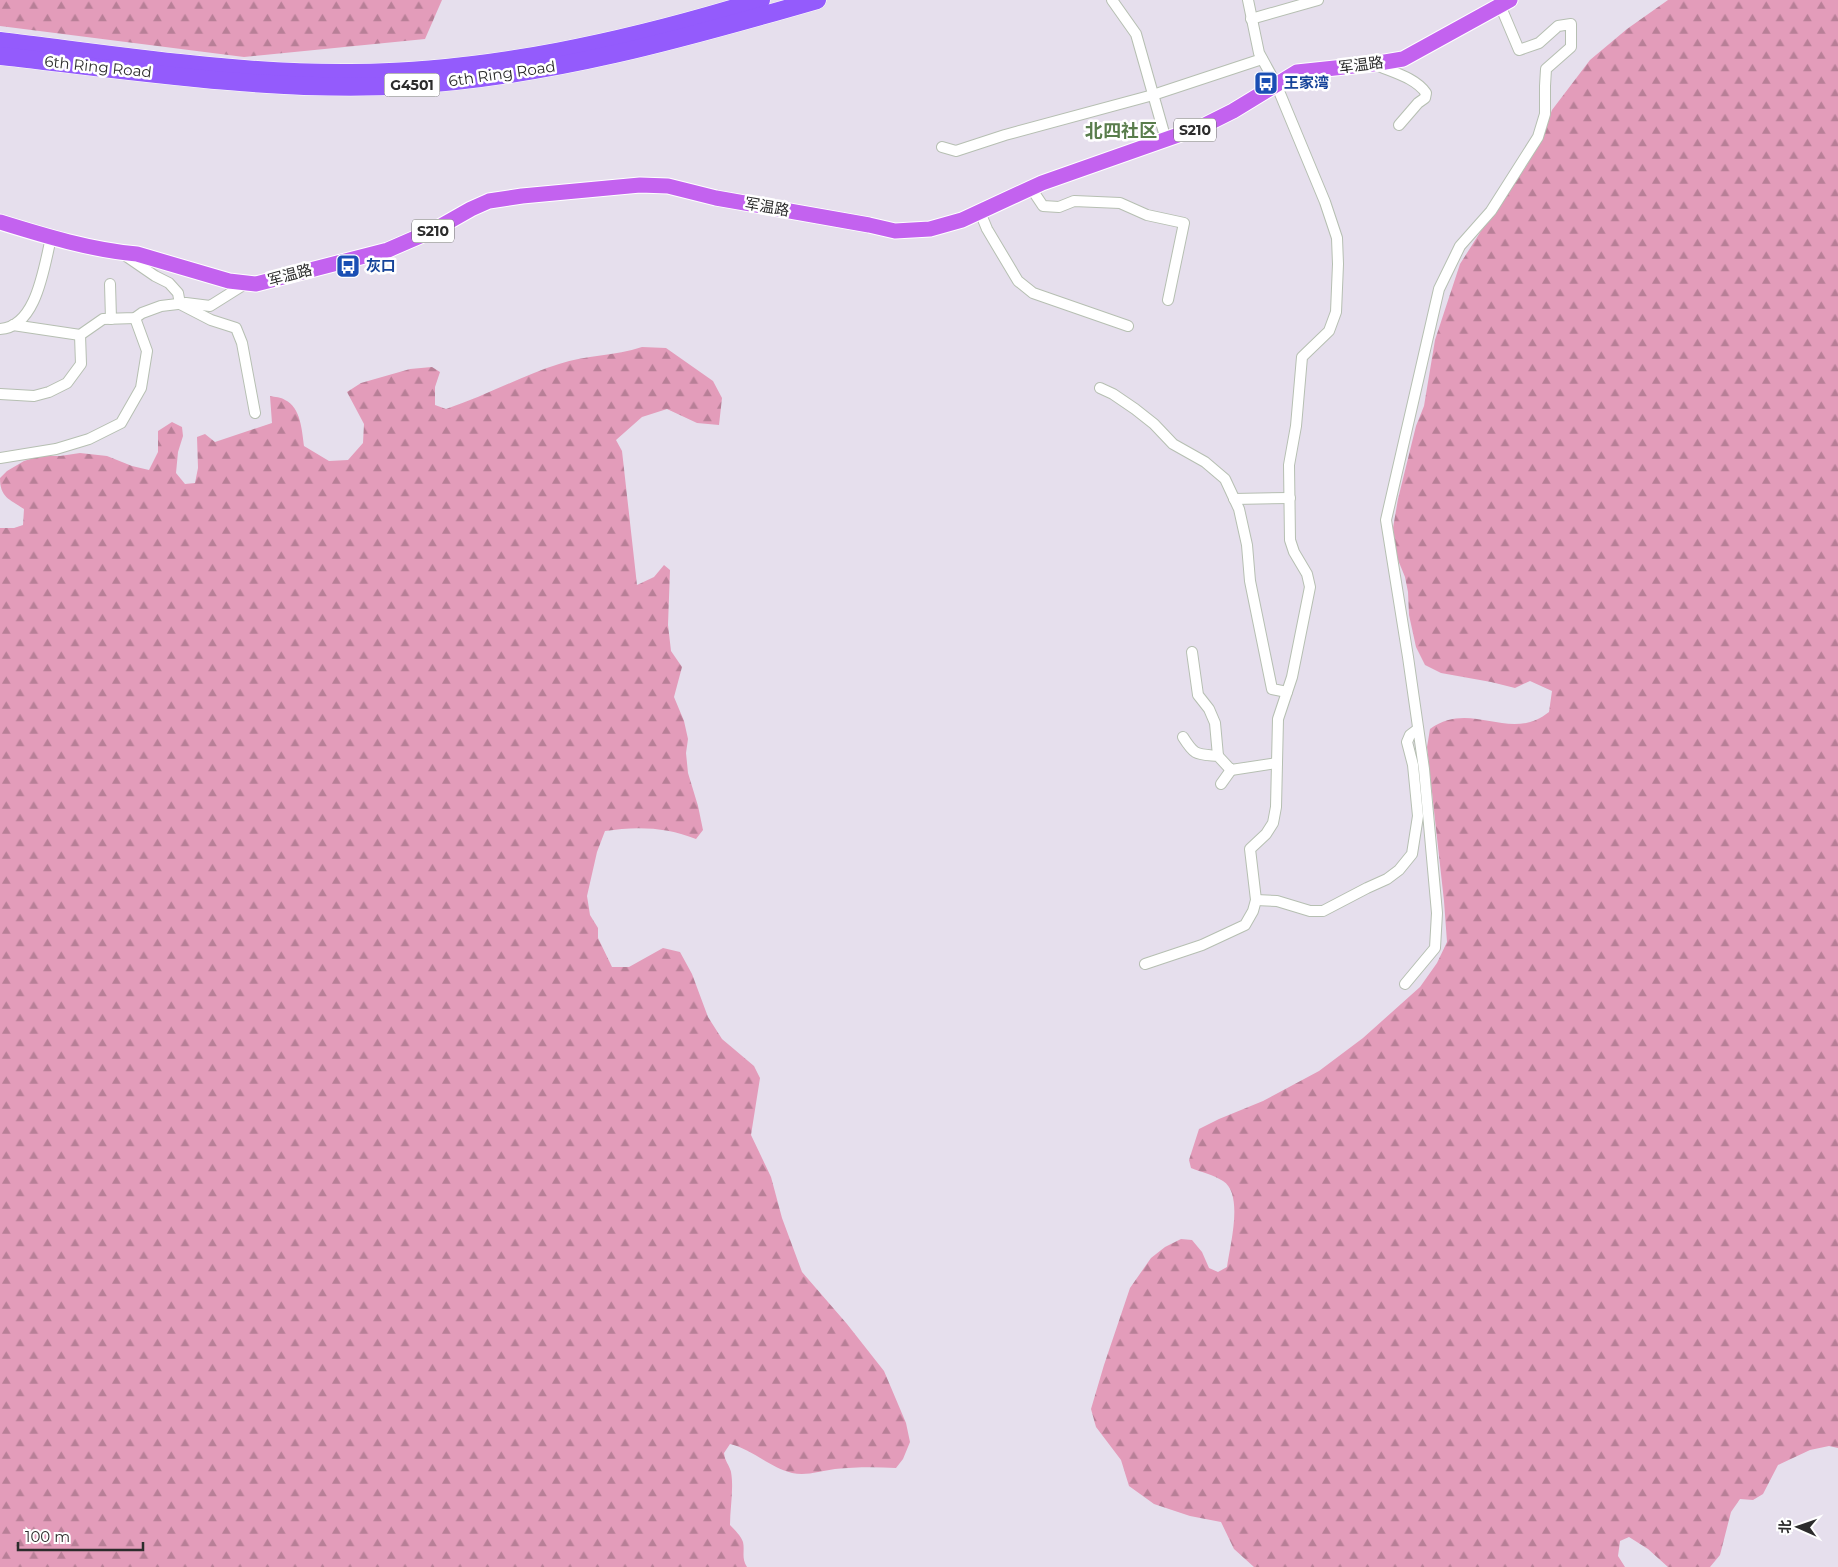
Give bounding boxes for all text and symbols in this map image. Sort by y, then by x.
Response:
street label: 6th Ring Road [43,51,153,82]
street label: 军温路 [1337,52,1384,77]
street label: 6th Ring Road [447,57,557,90]
bus stop icon: 王家湾 [1253,70,1279,96]
place label: 王家湾 [1284,73,1329,92]
road number: G4501 [384,74,440,96]
road number: S210 [1174,118,1216,142]
district label: 北四社区 [1085,120,1157,142]
street label: 军温路 [743,193,791,220]
road number: S210 [412,220,454,242]
bus stop icon: 灰口 [335,253,361,279]
place label: 灰口 [366,256,396,275]
street label: 军温路 [266,260,314,290]
north arrow [1773,1502,1823,1552]
text: 北 [1776,1519,1794,1534]
scale bar [18,1520,142,1552]
text: 100 m [25,1527,70,1546]

